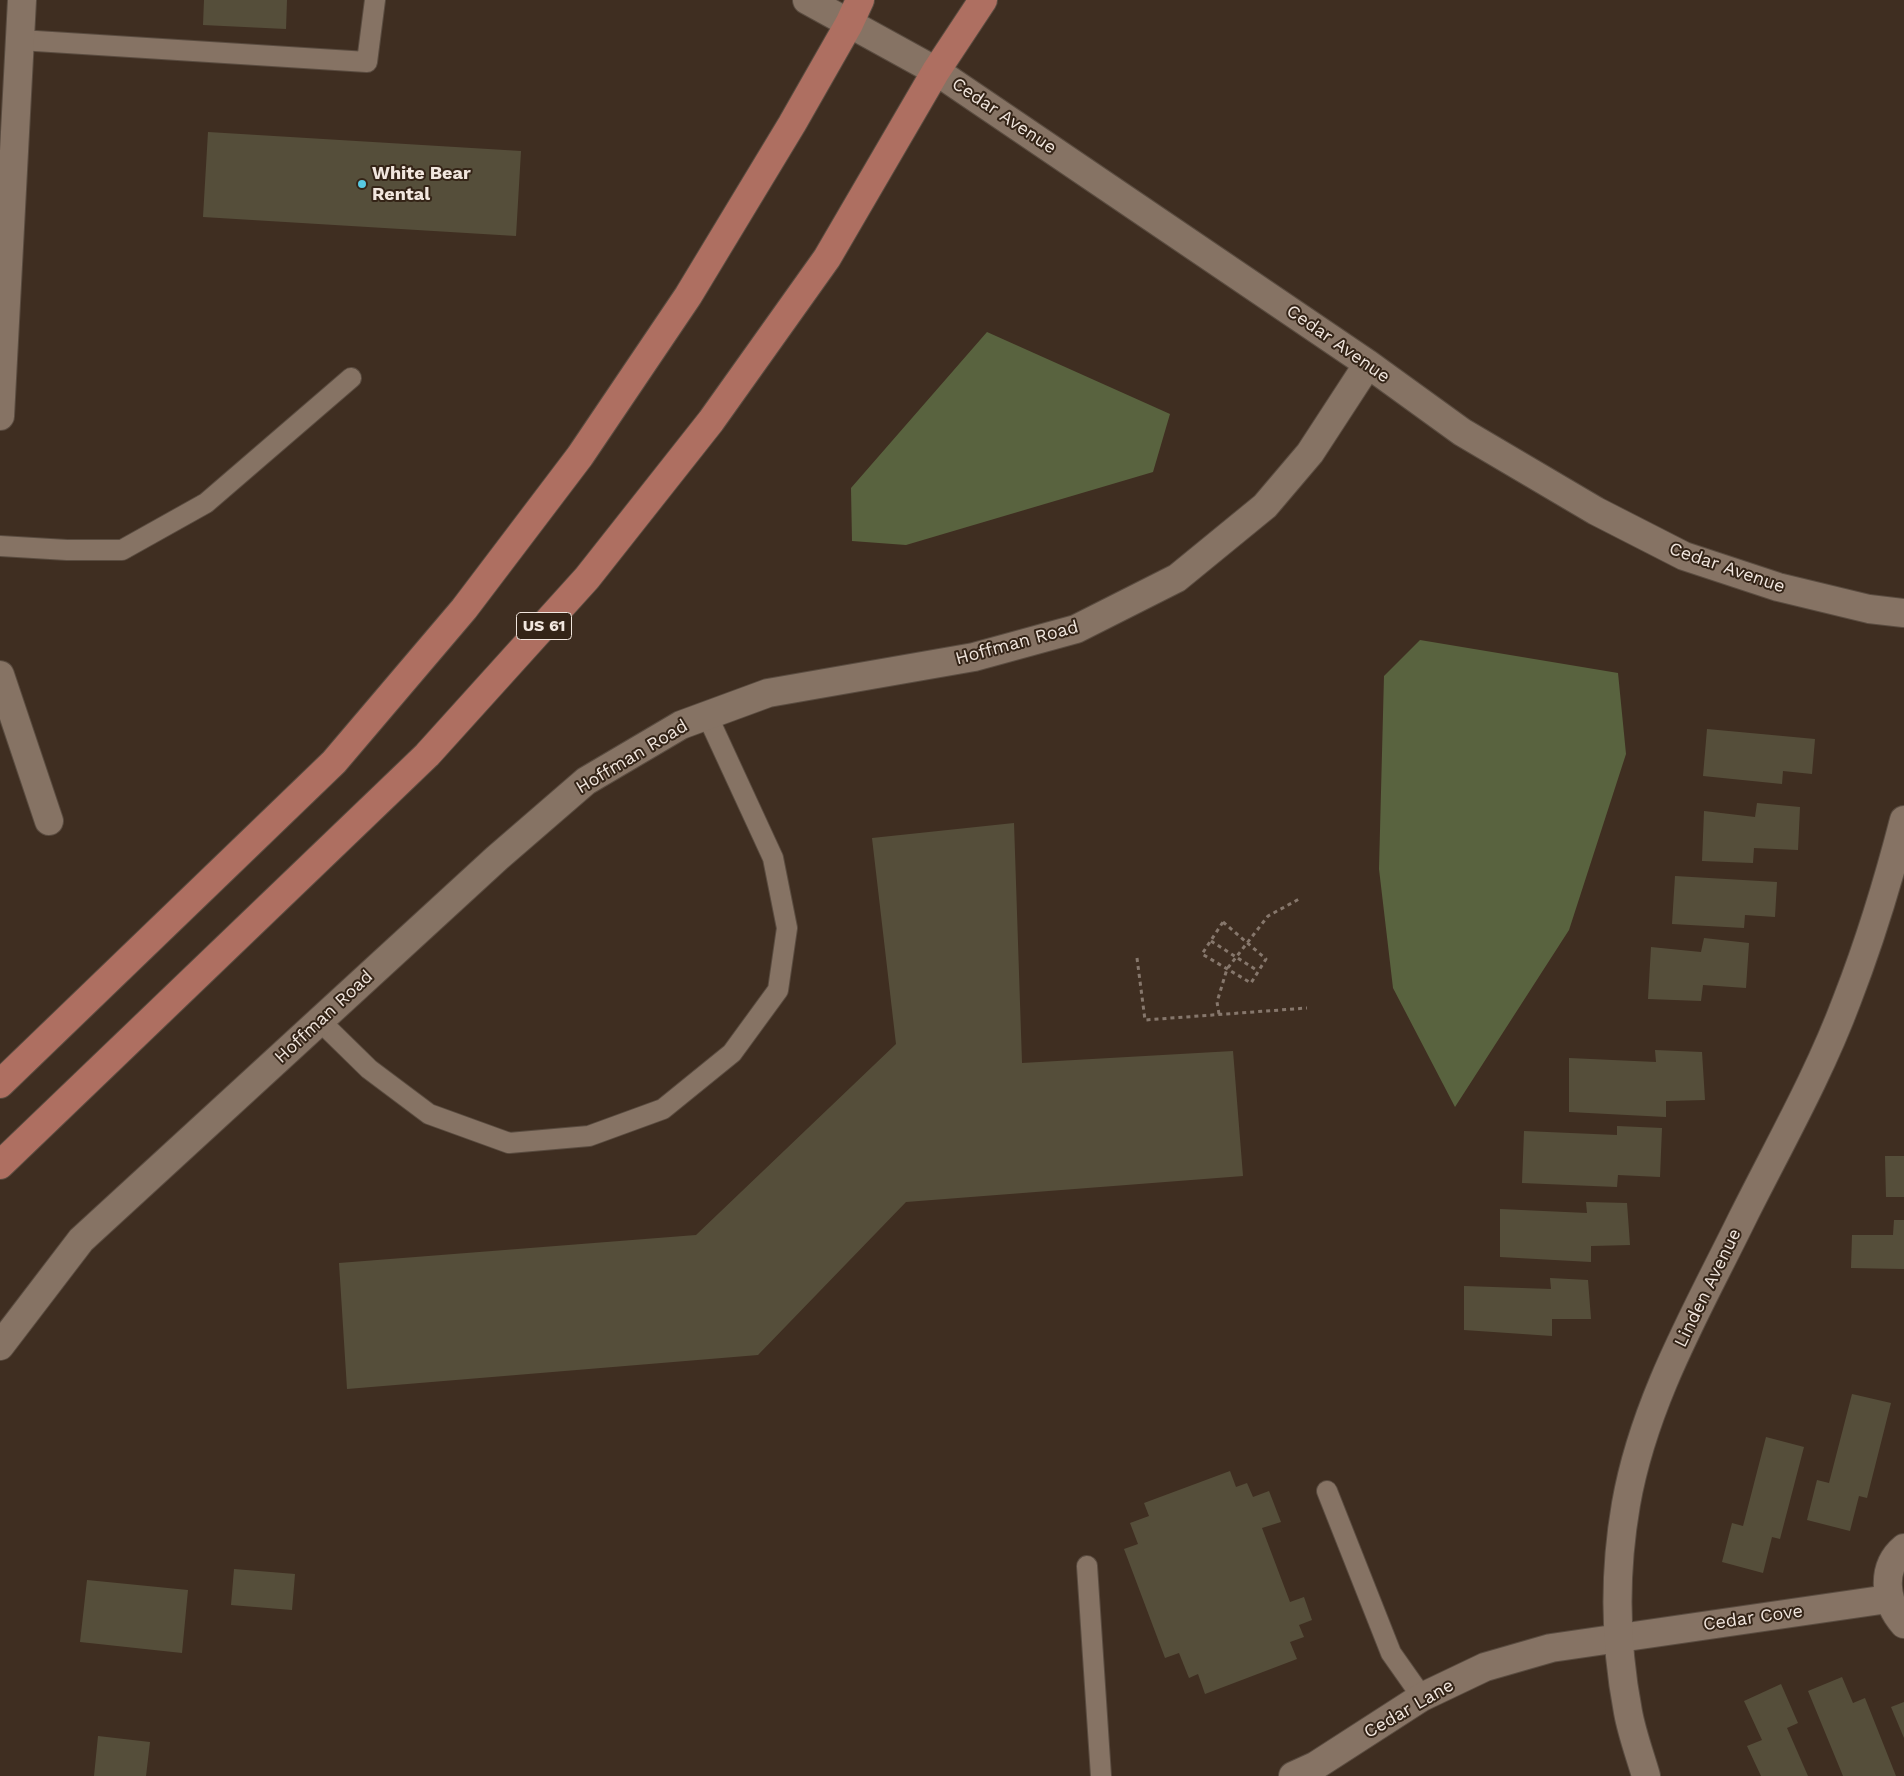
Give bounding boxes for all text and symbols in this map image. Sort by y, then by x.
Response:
street label: Cedar Avenue [948,73,1060,159]
place label: White Bear Rental [372,163,471,205]
marker: White Bear Rental [356,178,368,190]
street label: Cedar Avenue [1282,300,1394,388]
street label: Cedar Avenue [1666,538,1788,598]
road number: US 61 [516,612,572,640]
street label: Hoffman Road [953,616,1081,670]
street label: Hoffman Road [572,715,692,799]
street label: Hoffman Road [270,966,378,1068]
street label: Linden Avenue [1670,1225,1746,1351]
street label: Cedar Cove [1702,1600,1804,1636]
street label: Cedar Lane [1360,1675,1458,1743]

